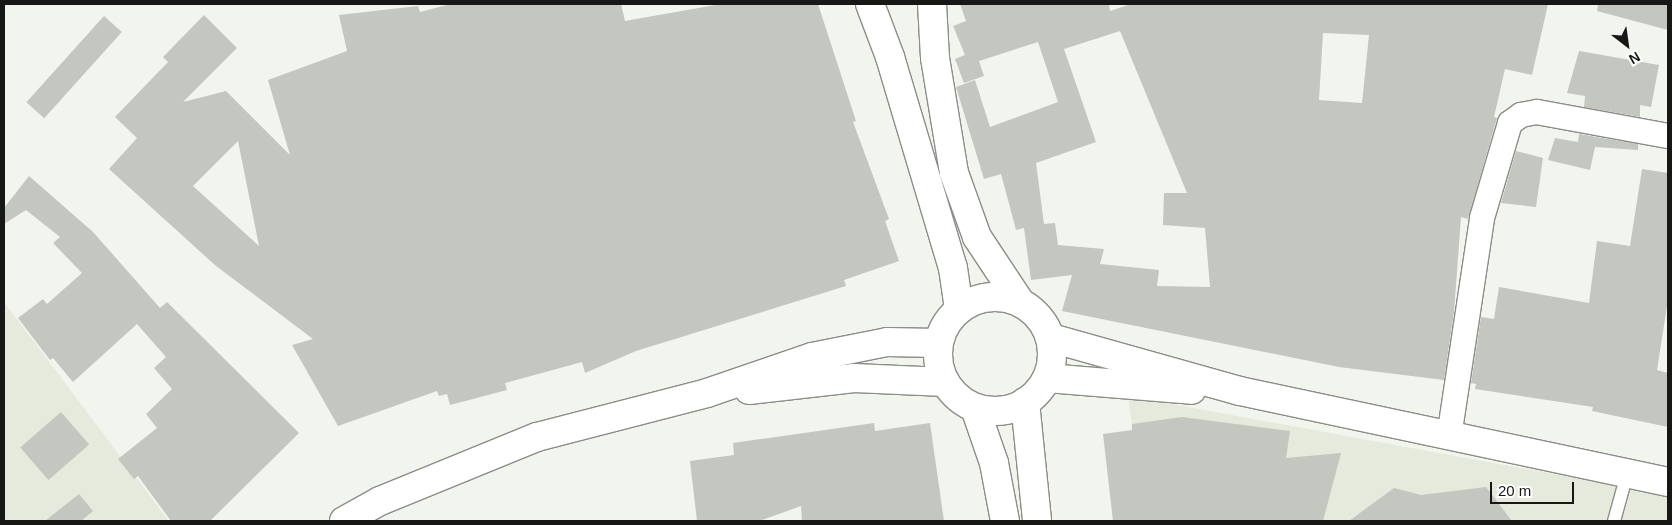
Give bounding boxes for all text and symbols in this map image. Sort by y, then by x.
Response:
north arrow [1602,20,1652,70]
text: N [1626,49,1643,67]
scale bar [1492,472,1576,504]
text: 20 m [1498,482,1531,499]

